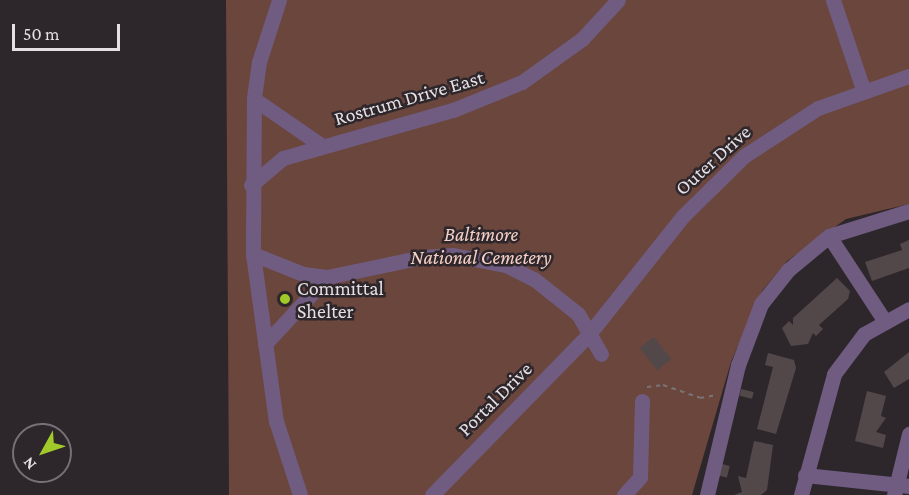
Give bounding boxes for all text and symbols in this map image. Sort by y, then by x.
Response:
scale bar [15,12,123,50]
text: 50 m [23,24,60,44]
street label: Rostrum Drive East [331,65,487,131]
street label: Outer Drive [670,120,756,200]
park label: Baltimore National Cemetery [410,223,552,270]
place label: Committal Shelter [297,276,384,323]
marker: Committal Shelter [278,292,292,306]
street label: Portal Drive [453,357,537,441]
north arrow [12,423,72,483]
text: N [19,454,39,473]

